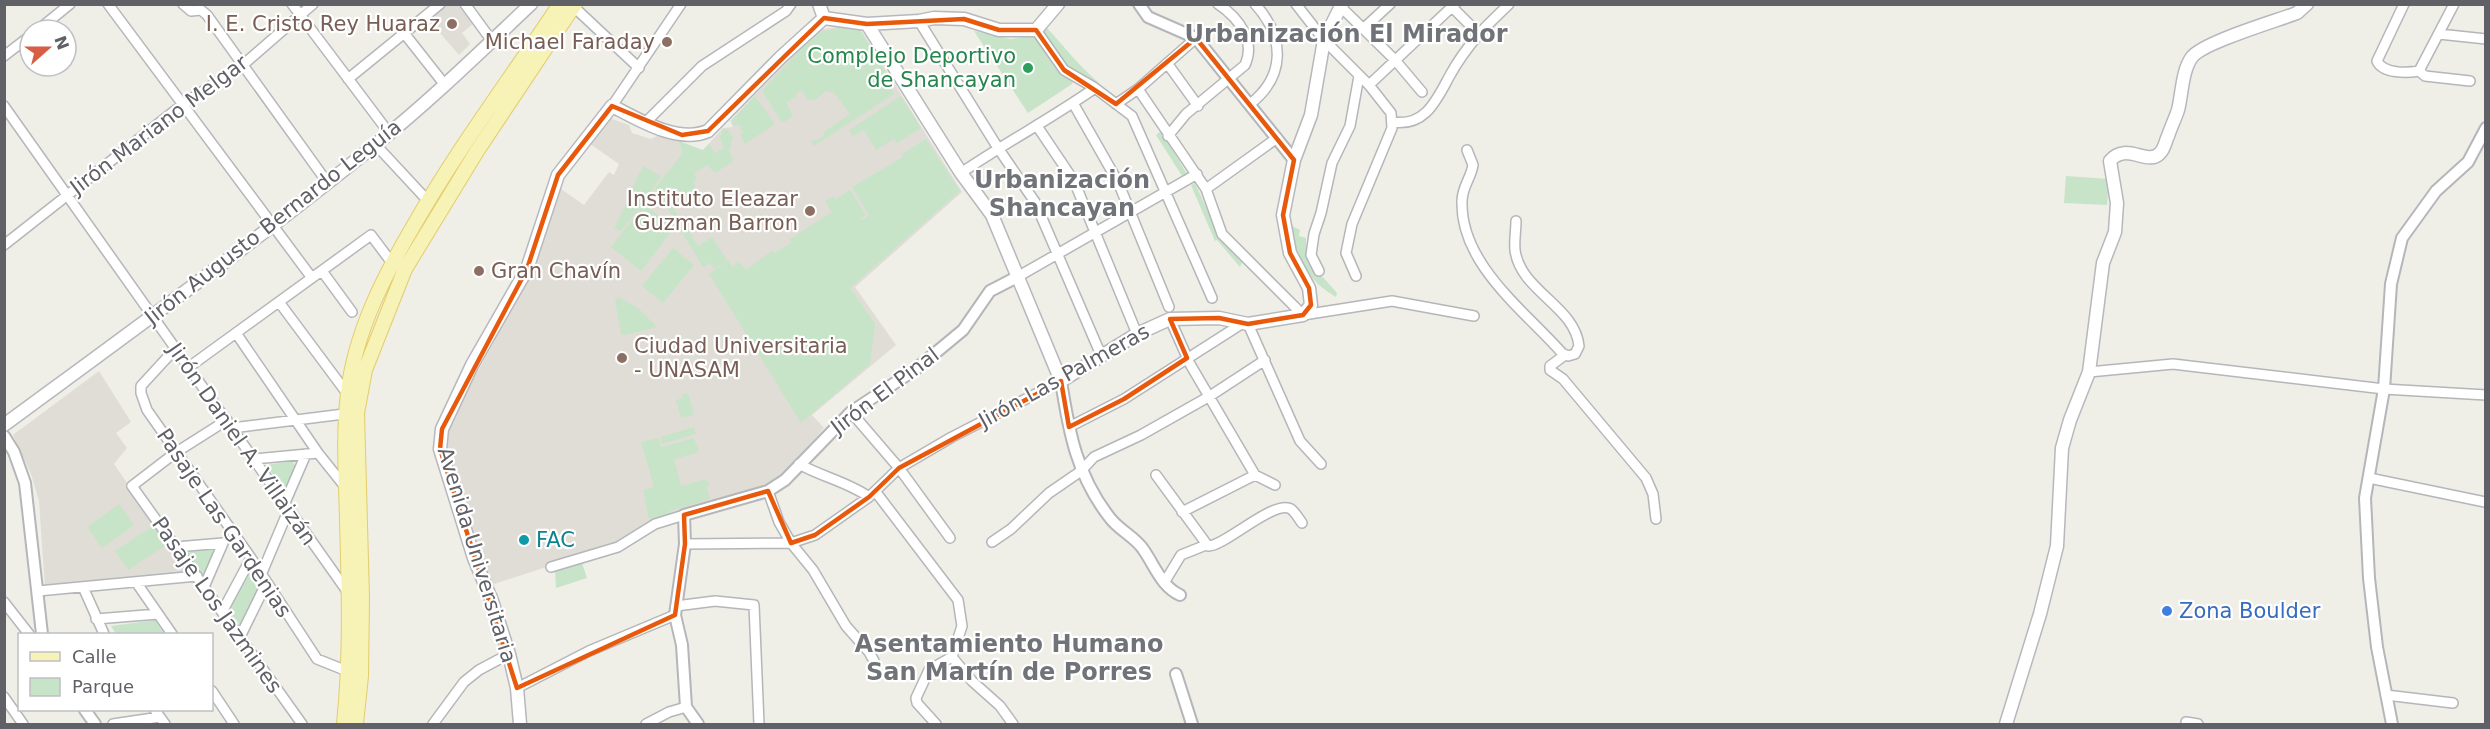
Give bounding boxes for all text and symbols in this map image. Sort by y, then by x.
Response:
place label: I. E. Cristo Rey Huaraz [206,12,440,36]
marker: I. E. Cristo Rey Huaraz [445,17,459,31]
north arrow [18,18,78,78]
district label: Urbanización El Mirador [1184,20,1508,48]
place label: Michael Faraday [485,30,655,54]
text: N [50,33,73,52]
marker: Michael Faraday [660,35,674,49]
place label: Complejo Deportivo de Shancayan [807,44,1016,92]
street label: Jirón Mariano Melgar [64,50,253,201]
marker: Complejo Deportivo de Shancayan [1021,61,1035,75]
street label: Jirón Augusto Bernardo Leguía [139,114,406,331]
district label: Urbanización Shancayan [974,166,1150,222]
place label: Instituto Eleazar Guzman Barron [627,187,798,235]
marker: Instituto Eleazar Guzman Barron [803,204,817,218]
place label: Gran Chavín [491,259,621,283]
marker: Gran Chavín [472,264,486,278]
street label: Jirón Las Palmeras [973,319,1154,434]
place label: Ciudad Universitaria - UNASAM [634,334,848,382]
street label: Jirón Daniel A. Villaizán [162,337,321,550]
street label: Jirón El Pinal [825,343,944,441]
marker: Ciudad Universitaria - UNASAM [615,351,629,365]
street label: Pasaje Las Gardenias [152,424,296,622]
street label: Avenida Universitaria [433,444,521,666]
street label: Pasaje Los Jazmines [147,512,287,698]
place label: FAC [536,528,575,552]
marker: FAC [517,533,531,547]
place label: Zona Boulder [2179,599,2321,623]
marker: Zona Boulder [2160,604,2174,618]
district label: Asentamiento Humano San Martín de Porres [855,630,1163,686]
legend [18,633,213,711]
text: Calle [72,646,117,667]
text: Parque [72,676,134,697]

